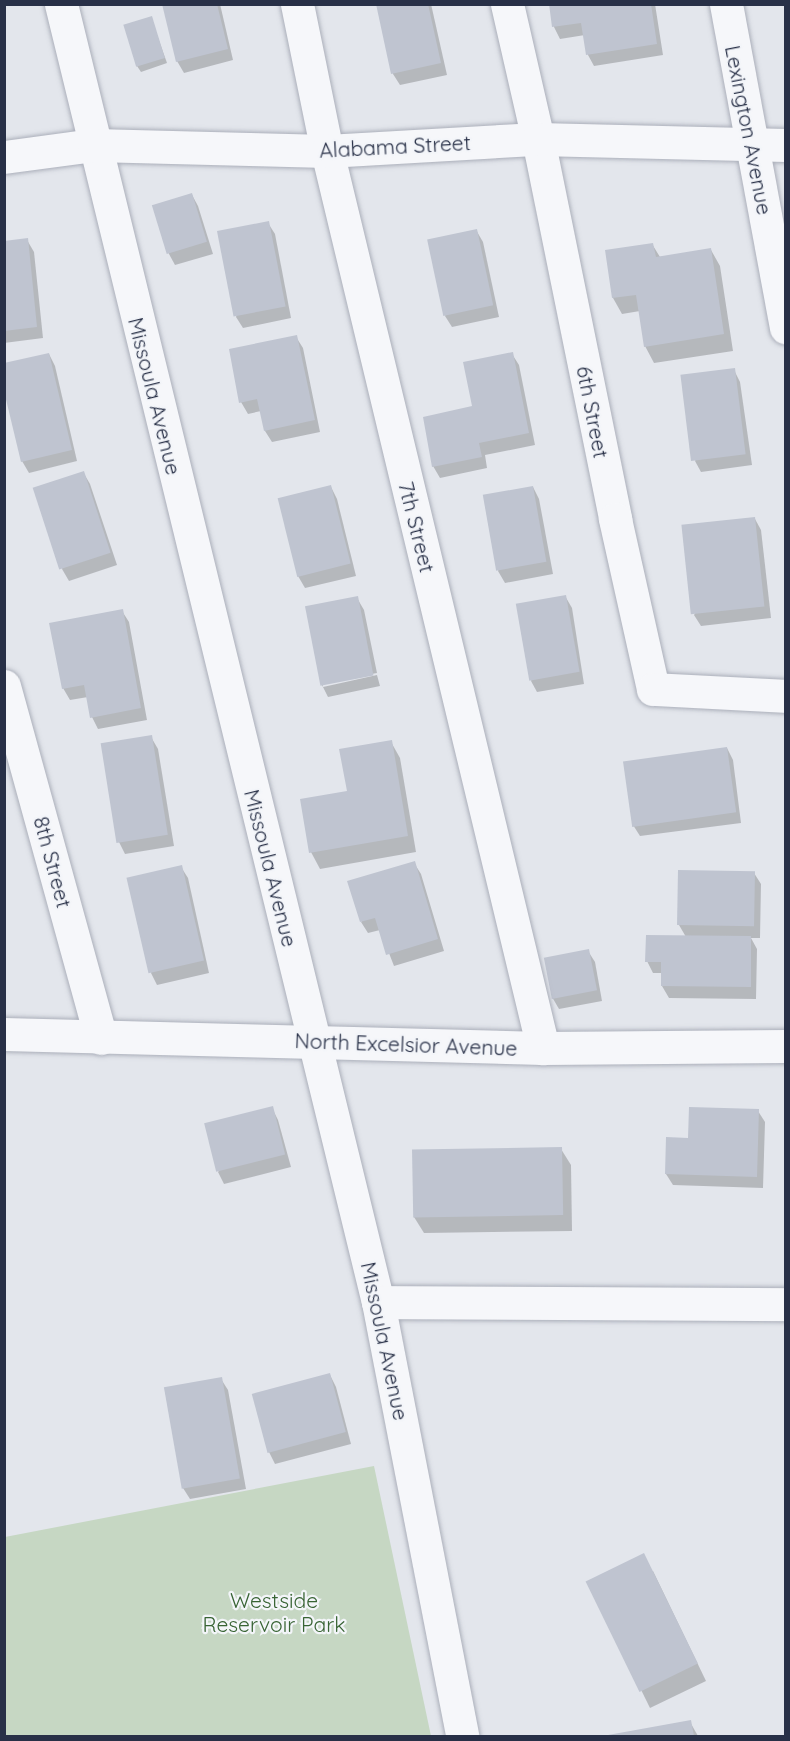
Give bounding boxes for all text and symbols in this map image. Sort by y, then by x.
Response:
street label: Lexington Avenue [720,43,778,217]
street label: Alabama Street [319,129,471,163]
street label: Missoula Avenue [123,315,187,477]
street label: 6th Street [572,364,614,460]
street label: 7th Street [394,479,440,575]
street label: Missoula Avenue [239,787,303,949]
street label: 8th Street [29,814,77,910]
street label: North Excelsior Avenue [294,1028,518,1060]
street label: Missoula Avenue [356,1259,414,1423]
park label: Westside Reservoir Park [202,1587,346,1637]

